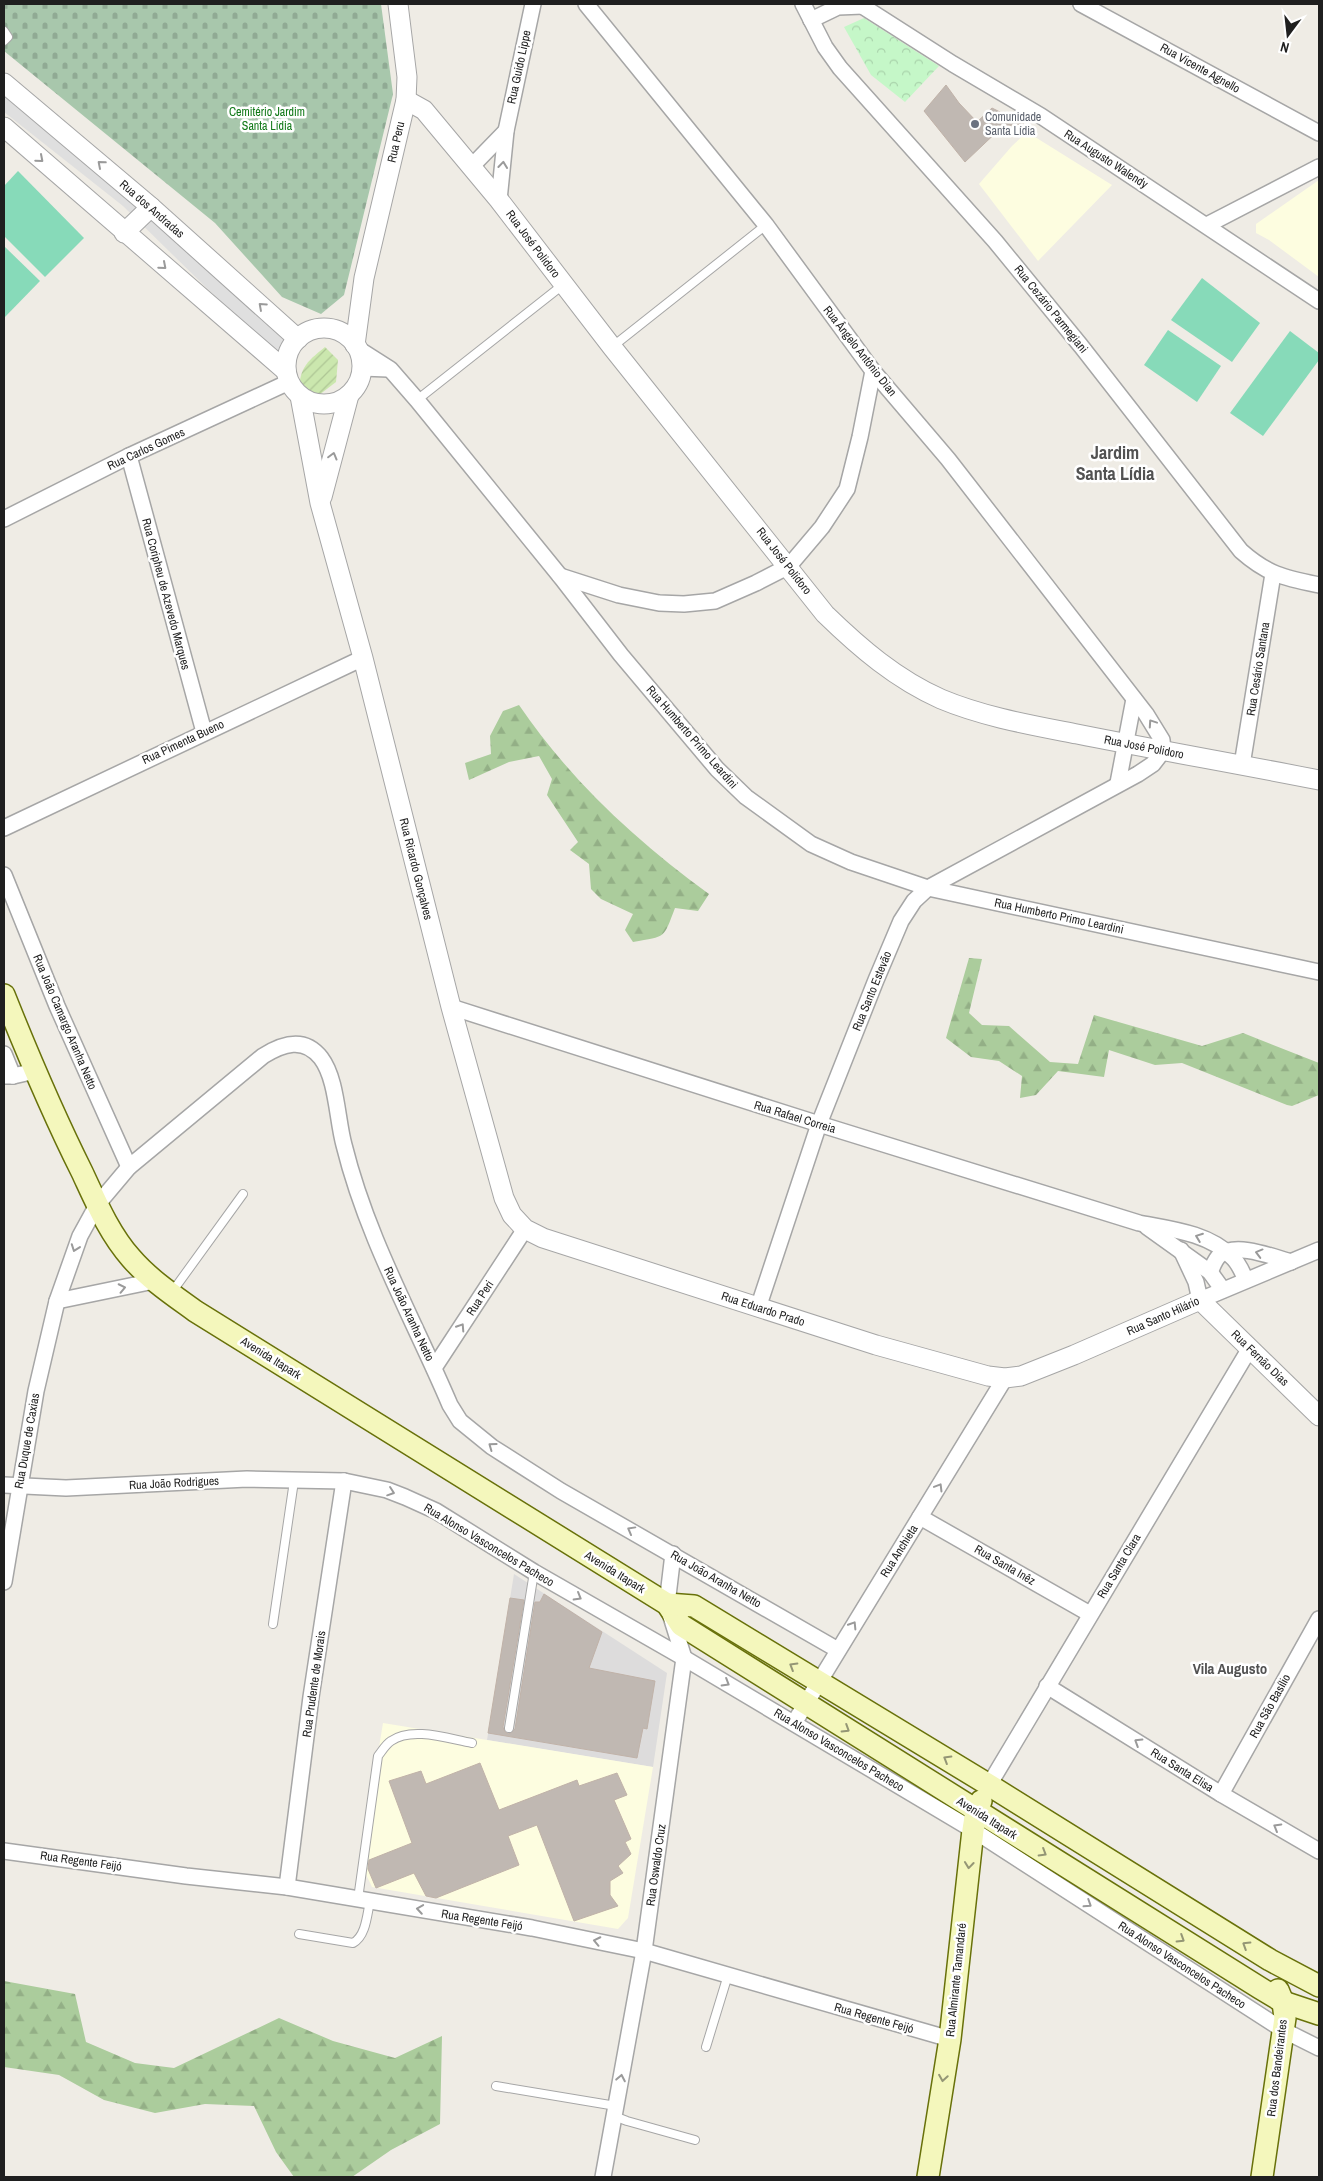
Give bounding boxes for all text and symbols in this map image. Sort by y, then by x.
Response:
north arrow [1263,10,1313,60]
street label: Rua Guido Lippe [503,29,535,105]
text: N [1278,38,1291,57]
street label: Rua Vicente Agnello [1157,39,1243,97]
park label: Cemitério Jardim Santa Lídia [229,104,305,134]
place label: Comunidade Santa Lídia [985,109,1041,139]
marker: Comunidade Santa Lídia [969,118,981,130]
street label: Rua Peru [384,120,408,164]
street label: Rua Augusto Walendy [1061,126,1151,192]
one-way arrow [35,154,44,163]
one-way arrow [97,161,106,170]
one-way arrow [497,161,508,169]
street label: Rua dos Andradas [116,176,188,242]
street label: Rua José Polidoro [502,207,564,281]
one-way arrow [158,260,167,269]
street label: Rua Cezário Parmegiani [1011,262,1091,356]
one-way arrow [258,303,267,312]
street label: Rua Ângelo Antônio Dian [820,303,900,399]
street label: Rua Carlos Gomes [105,424,187,474]
district label: Jardim Santa Lídia [1076,440,1155,486]
one-way arrow [327,452,337,460]
street label: Rua Coripheu de Azevedo Marques [138,516,194,672]
street label: Rua José Polidoro [753,524,815,598]
street label: Rua Cesário Santana [1243,620,1273,717]
street label: Rua Humberto Primo Leardini [643,682,741,792]
street label: Rua Pimenta Bueno [139,716,227,768]
one-way arrow [1149,720,1159,729]
street label: Rua José Polidoro [1103,731,1185,763]
street label: Rua Ricardo Gonçalves [396,816,436,922]
street label: Rua Humberto Primo Leardini [993,894,1125,938]
street label: Rua Santo Estevão [849,949,895,1033]
street label: Rua João Camargo Aranha Netto [29,952,101,1092]
street label: Rua Rafael Correia [752,1097,838,1137]
one-way arrow [1195,1233,1203,1243]
one-way arrow [71,1244,81,1252]
one-way arrow [1254,1248,1263,1259]
street label: Rua João Aranha Netto [380,1264,438,1364]
street label: Rua Peri [463,1277,497,1319]
one-way arrow [117,1283,126,1294]
street label: Rua Eduardo Prado [719,1288,807,1330]
street label: Rua Santo Hilário [1124,1293,1202,1339]
one-way arrow [455,1324,464,1333]
street label: Rua Fernão Dias [1228,1326,1292,1390]
street label: Avenida Itapark [237,1332,304,1383]
street label: Rua Duque de Caxias [11,1392,43,1490]
one-way arrow [489,1444,498,1452]
street label: Rua João Rodrigues [129,1473,220,1493]
one-way arrow [932,1484,942,1493]
one-way arrow [387,1486,395,1496]
street label: Rua Alonso Vasconcelos Pacheco [421,1500,557,1590]
street label: Rua Anchieta [877,1521,922,1580]
one-way arrow [627,1527,636,1537]
street label: Rua Santa Clara [1093,1530,1145,1601]
street label: Rua Santa Inêz [972,1541,1038,1589]
street label: Avenida Itapark [581,1546,648,1597]
street label: Rua João Aranha Netto [668,1546,764,1612]
one-way arrow [573,1591,582,1601]
one-way arrow [847,1622,856,1631]
street label: Rua Prudente de Morais [299,1630,329,1738]
district label: Vila Augusto [1193,1658,1267,1679]
one-way arrow [789,1663,798,1673]
street label: Rua São Basílio [1246,1671,1294,1741]
one-way arrow [721,1676,730,1686]
street label: Rua Alonso Vasconcelos Pacheco [771,1705,907,1795]
one-way arrow [840,1723,849,1733]
one-way arrow [1135,1739,1144,1749]
street label: Rua Santa Elisa [1148,1744,1217,1796]
one-way arrow [943,1756,952,1766]
street label: Avenida Itapark [953,1792,1020,1843]
street label: Rua Oswaldo Cruz [642,1823,670,1907]
one-way arrow [1274,1823,1283,1833]
one-way arrow [1037,1846,1046,1856]
street label: Rua Regente Feijó [39,1847,123,1875]
one-way arrow [964,1861,975,1869]
one-way arrow [1082,1898,1091,1907]
one-way arrow [415,1905,424,1915]
street label: Rua Regente Feijó [440,1906,524,1934]
street label: Rua Alonso Vasconcelos Pacheco [1115,1918,1249,2012]
street label: Rua Almirante Tamandaré [942,1922,970,2038]
one-way arrow [1175,1932,1184,1942]
one-way arrow [592,1937,601,1947]
one-way arrow [1243,1942,1252,1951]
street label: Rua Regente Feijó [832,1999,916,2037]
street label: Rua dos Bandeirantes [1263,2018,1291,2118]
one-way arrow [615,2073,626,2082]
one-way arrow [939,2074,949,2083]

